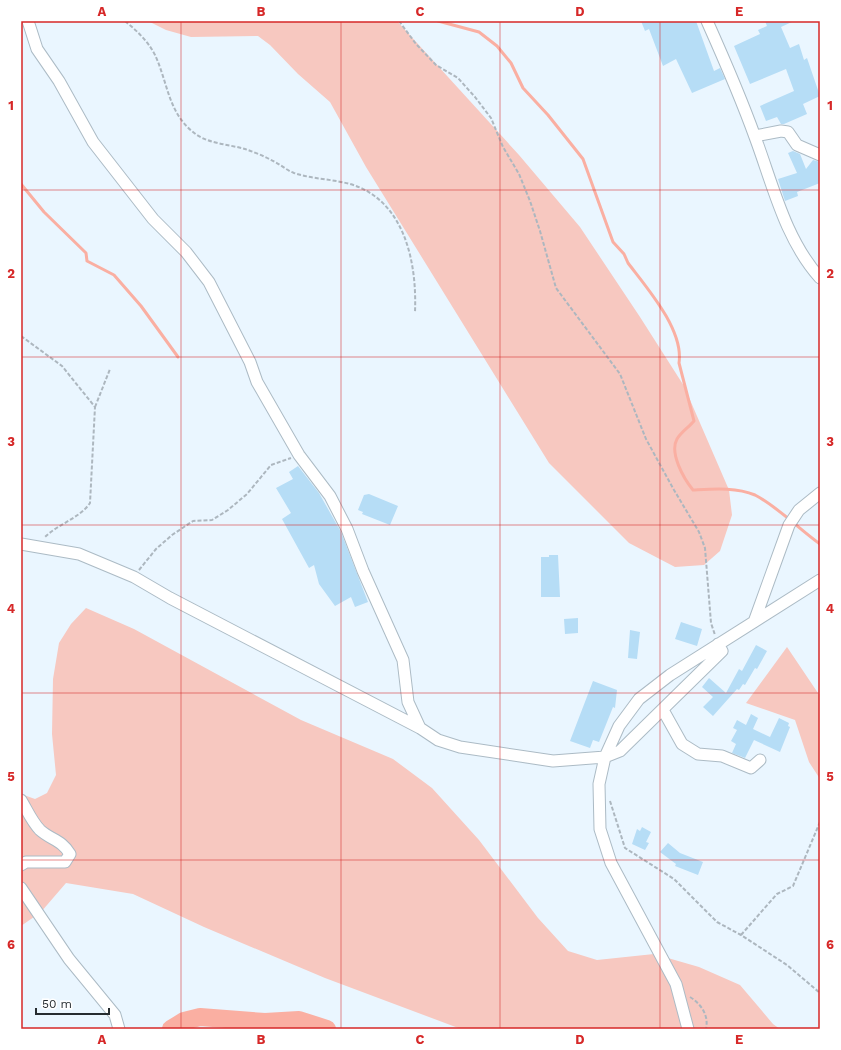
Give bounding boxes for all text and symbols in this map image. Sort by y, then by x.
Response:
text: A [98,4,107,19]
text: B [257,4,266,19]
text: C [416,4,425,19]
text: D [575,4,585,19]
text: E [735,4,743,19]
text: 1 [8,98,14,113]
text: 1 [827,98,833,113]
text: 2 [7,266,15,281]
text: 2 [826,266,834,281]
text: 3 [7,434,15,449]
text: 3 [826,434,834,449]
text: 4 [7,601,16,616]
text: 4 [826,601,835,616]
text: 5 [7,769,15,784]
text: 5 [826,769,834,784]
text: 6 [7,937,15,952]
text: 6 [826,937,834,952]
scale bar [36,990,109,1016]
text: 50 m [42,997,72,1011]
text: A [98,1032,107,1047]
text: B [257,1032,266,1047]
text: C [416,1032,425,1047]
text: D [575,1032,585,1047]
text: E [735,1032,743,1047]

